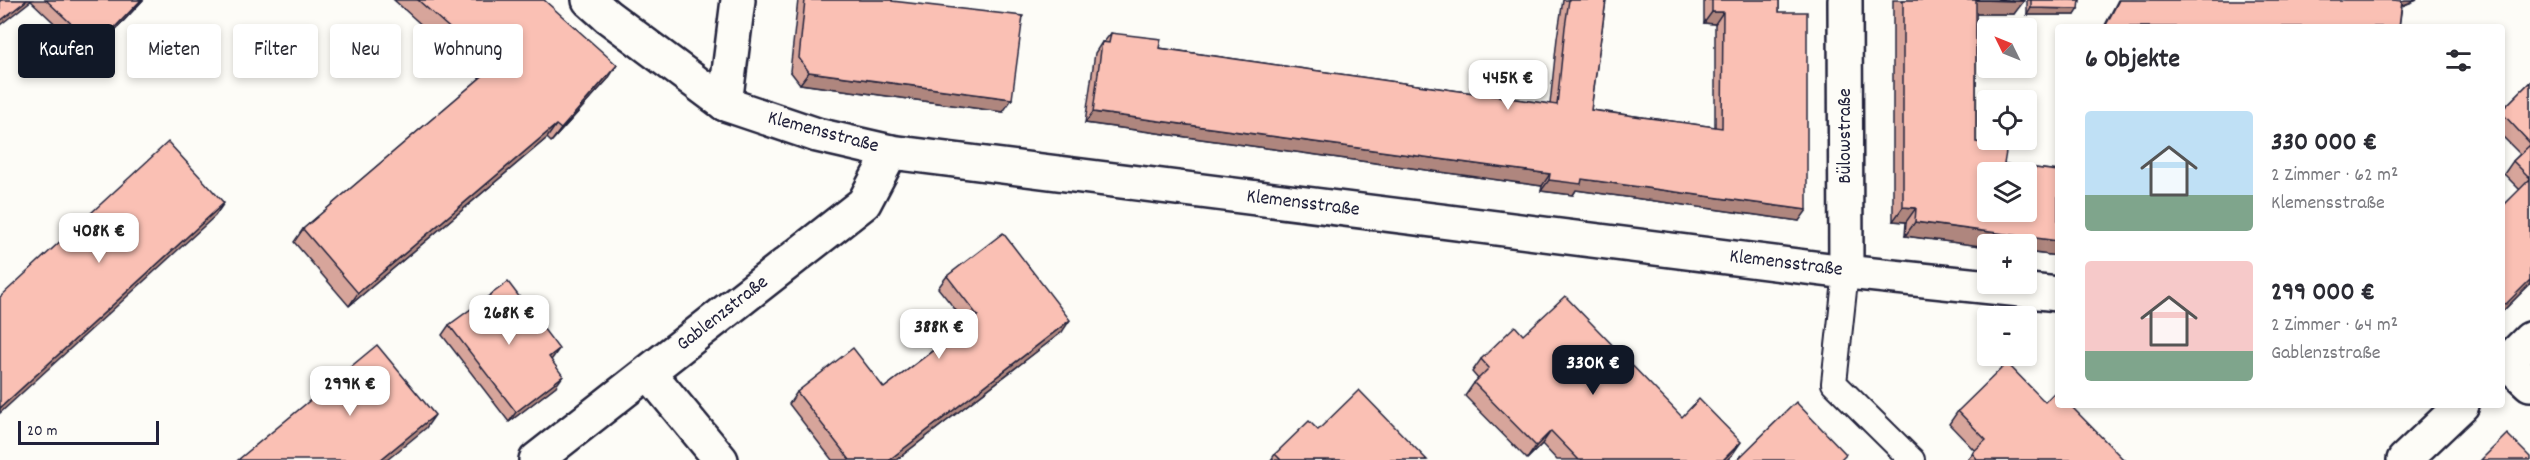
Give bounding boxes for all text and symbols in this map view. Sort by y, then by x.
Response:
north arrow [1977,18,2037,78]
map controls [1977,18,2037,366]
chip: Kaufen [18,24,115,78]
chip: Mieten [127,24,221,78]
chip: Filter [233,24,318,78]
chip: Neu [330,24,401,78]
chip: Wohnung [413,24,523,78]
text: 6 Objekte [2085,42,2180,79]
icon: filters [2442,44,2475,77]
pin: 445K € [1459,60,1557,111]
text: 445K € [1483,65,1533,93]
street label: Bülowstraße [1832,88,1860,184]
button: locate [1977,90,2037,150]
street label: Klemensstraße [764,105,882,161]
text: 330 000 € [2271,125,2377,162]
icon: home [2133,135,2205,207]
button: layers [1977,162,2037,222]
text: 2 Zimmer · 62 m² [2271,162,2398,190]
street label: Klemensstraße [1245,183,1361,225]
text: Klemensstraße [2271,190,2385,218]
pin: 408K € [50,213,148,264]
text: 408K € [73,218,125,246]
button: + [1977,234,2037,294]
street label: Klemensstraße [1728,243,1844,285]
street label: Gablenzstraße [671,269,775,359]
text: 299 000 € [2271,275,2375,312]
icon: home [2133,285,2205,357]
pin: 268K € [460,295,558,346]
text: 268K € [483,300,535,328]
button: − [1977,306,2037,366]
pin: 388K € [890,309,988,360]
text: 2 Zimmer · 64 m² [2271,312,2398,340]
text: 388K € [914,314,964,342]
text: Gablenzstraße [2271,340,2380,368]
pin: 330K € [1544,345,1642,396]
text: 330K € [1566,350,1620,378]
pin: 299K € [301,366,399,417]
text: 299K € [324,371,376,399]
scale bar [18,418,159,446]
text: 20 m [27,420,57,443]

